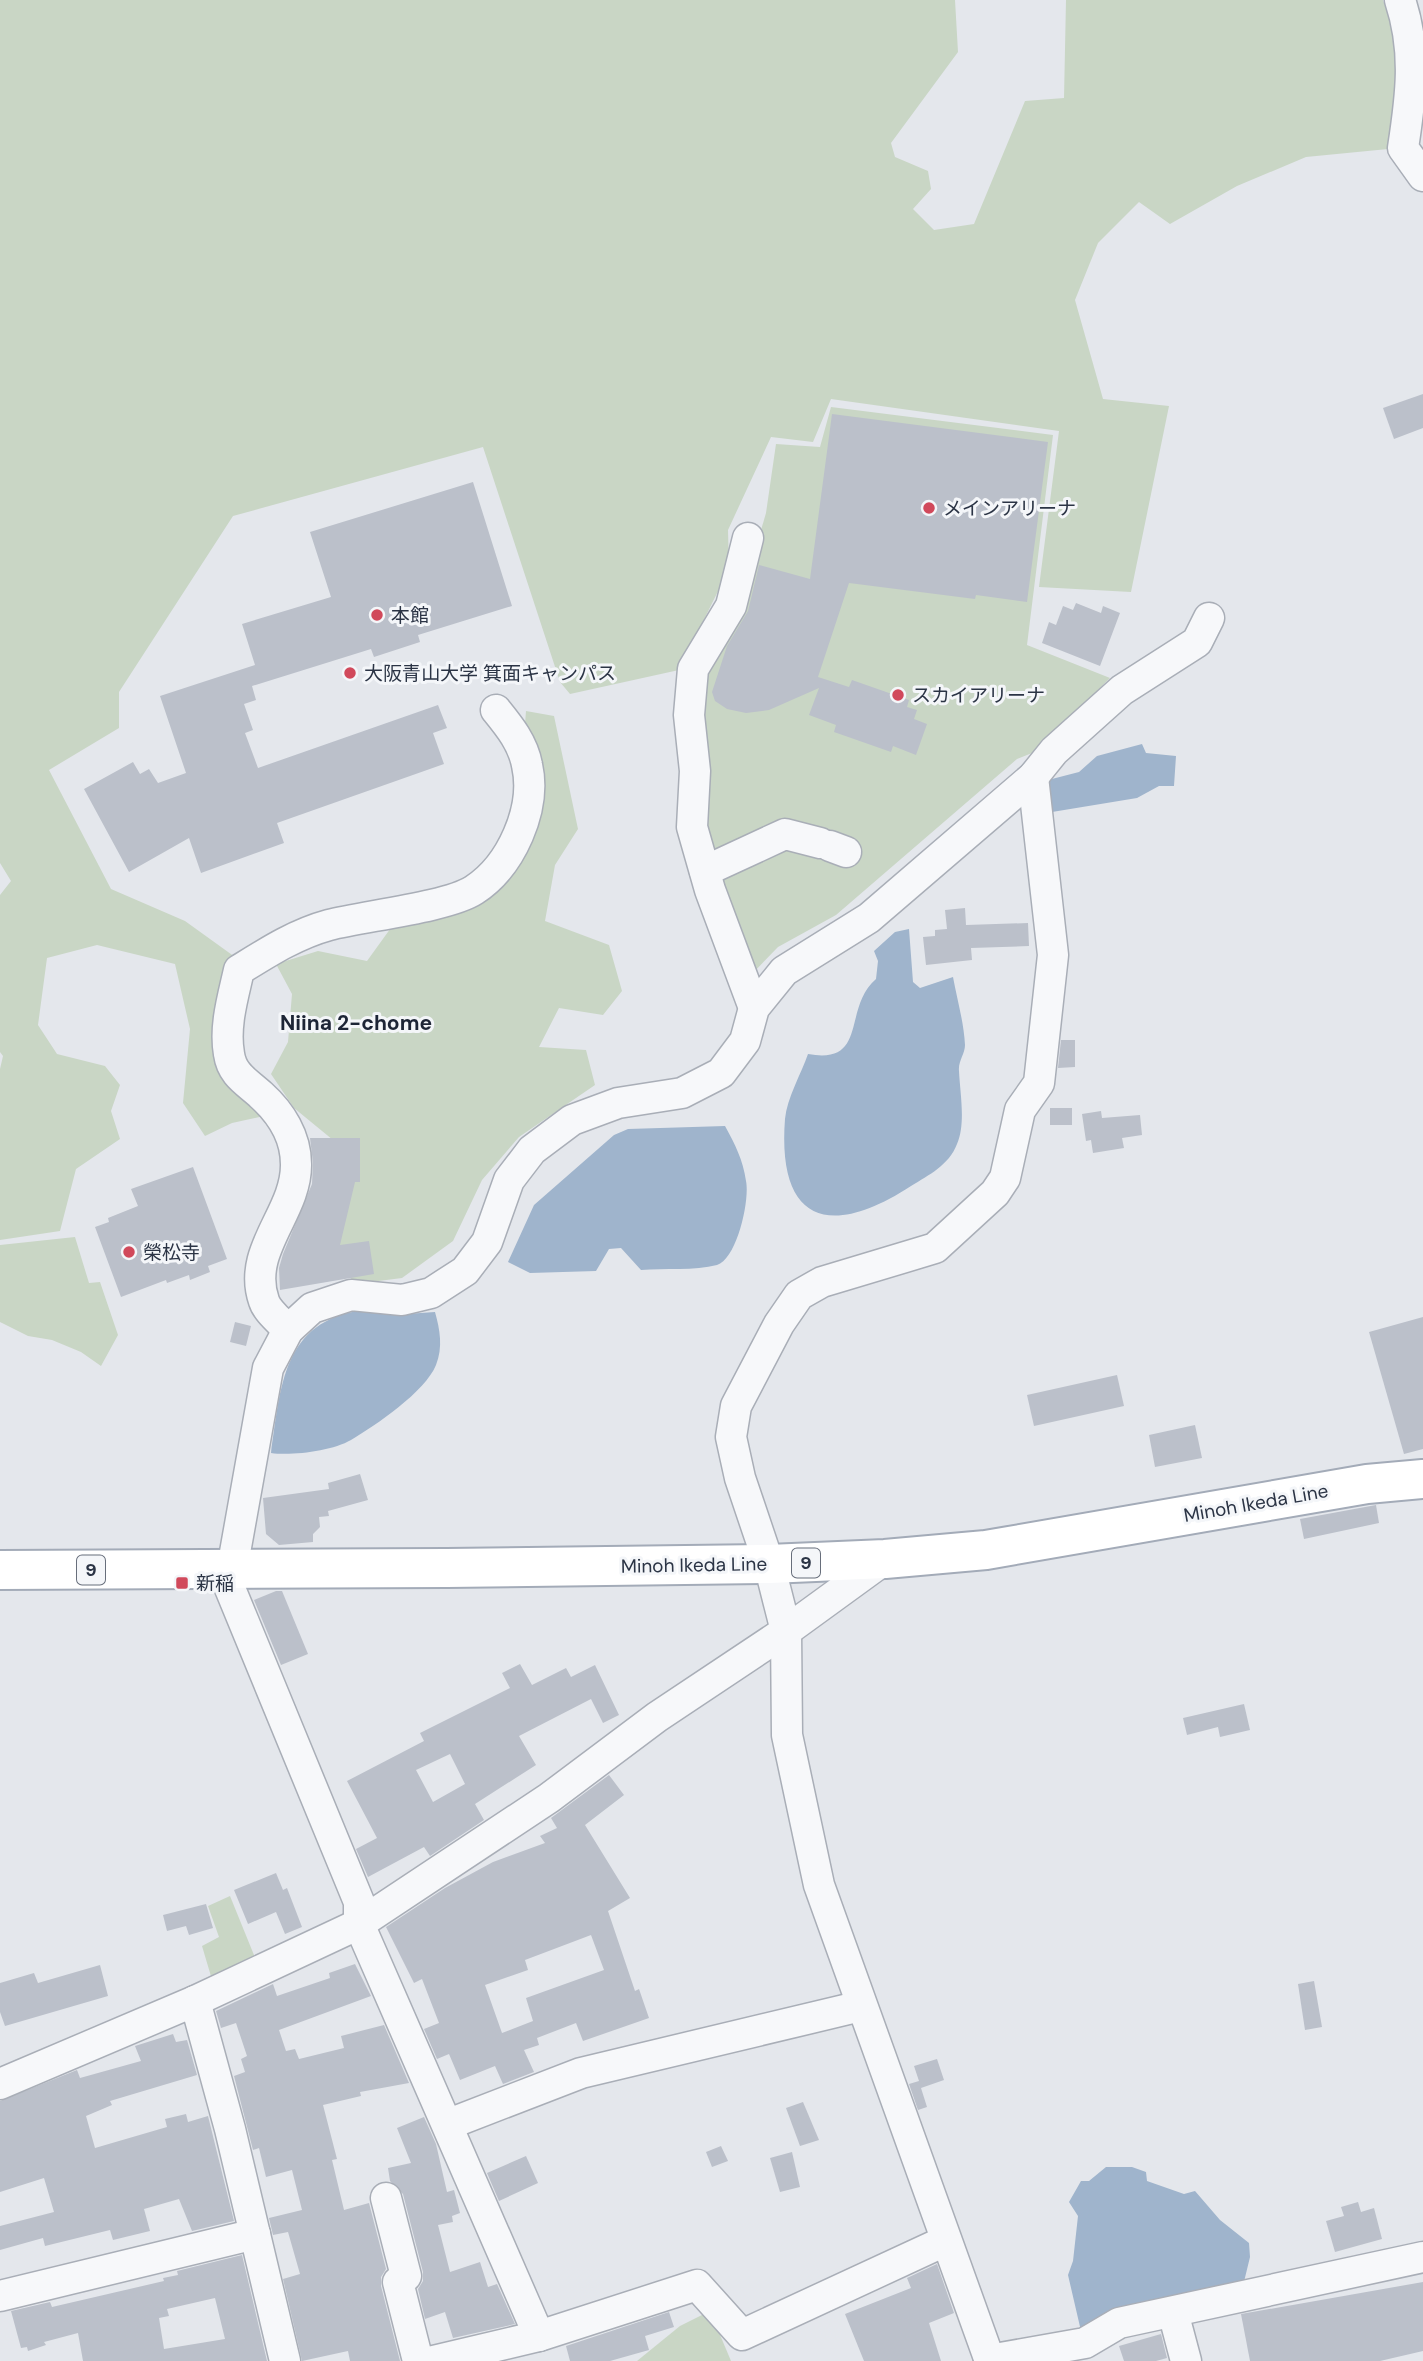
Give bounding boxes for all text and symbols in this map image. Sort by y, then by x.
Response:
place label: メインアリーナ [943,496,1076,521]
marker: メインアリーナ [921,500,937,516]
place label: 本館 [391,603,429,628]
marker: 本館 [369,607,385,623]
place label: 大阪青山大学 箕面キャンパス [364,661,616,686]
marker: 大阪青山大学 箕面キャンパス [342,665,358,681]
place label: スカイアリーナ [912,683,1045,708]
marker: スカイアリーナ [890,687,906,703]
district label: Niina 2-chome [280,1009,432,1037]
place label: 榮松寺 [143,1240,200,1265]
marker: 榮松寺 [121,1244,137,1260]
street label: Minoh Ikeda Line [1182,1478,1330,1528]
road number: 9 [792,1548,820,1578]
street label: Minoh Ikeda Line [621,1551,767,1579]
road number: 9 [77,1555,105,1584]
place label: 新稲 [196,1571,234,1596]
marker: 新稲 [174,1575,190,1591]

